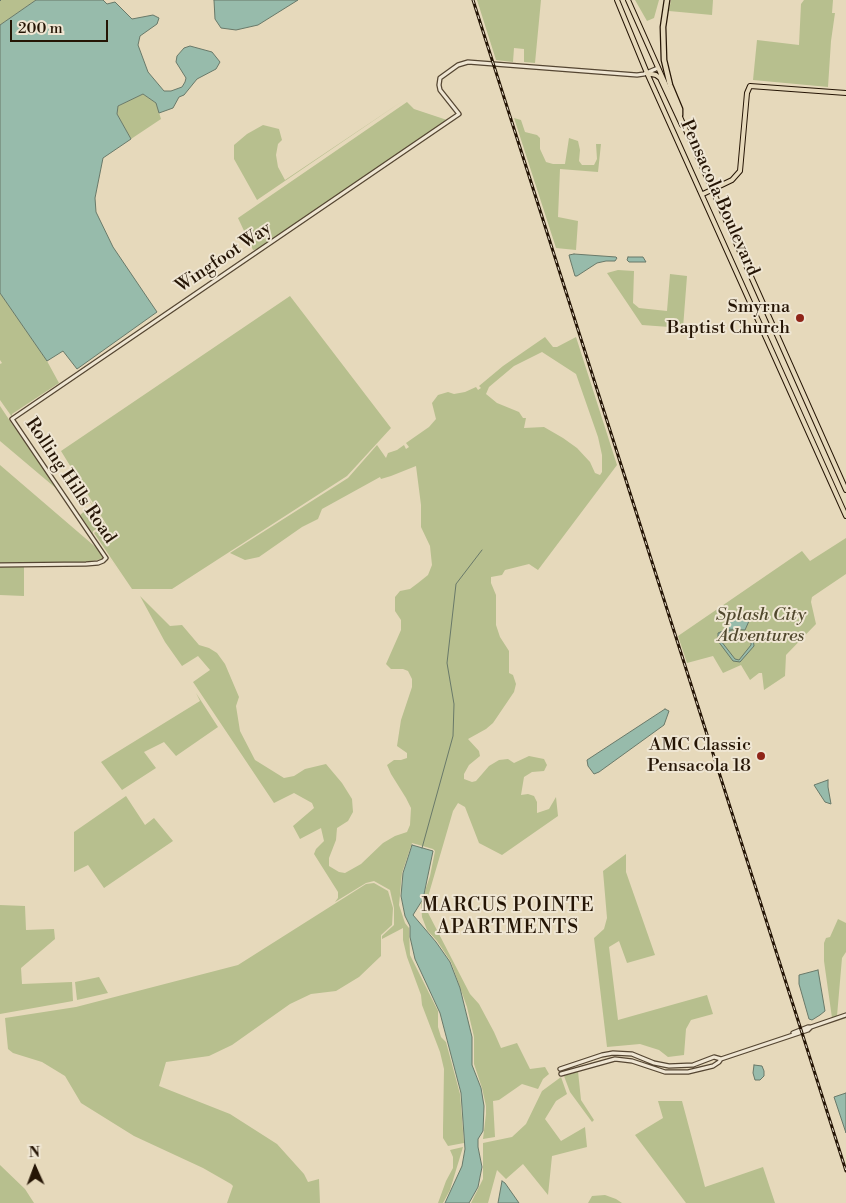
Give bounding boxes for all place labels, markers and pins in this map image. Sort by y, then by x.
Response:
place label: Smyrna Baptist Church [667,297,790,340]
marker: Smyrna Baptist Church [794,312,806,324]
place label: AMC Classic Pensacola 18 [647,735,751,778]
marker: AMC Classic Pensacola 18 [755,750,767,762]

